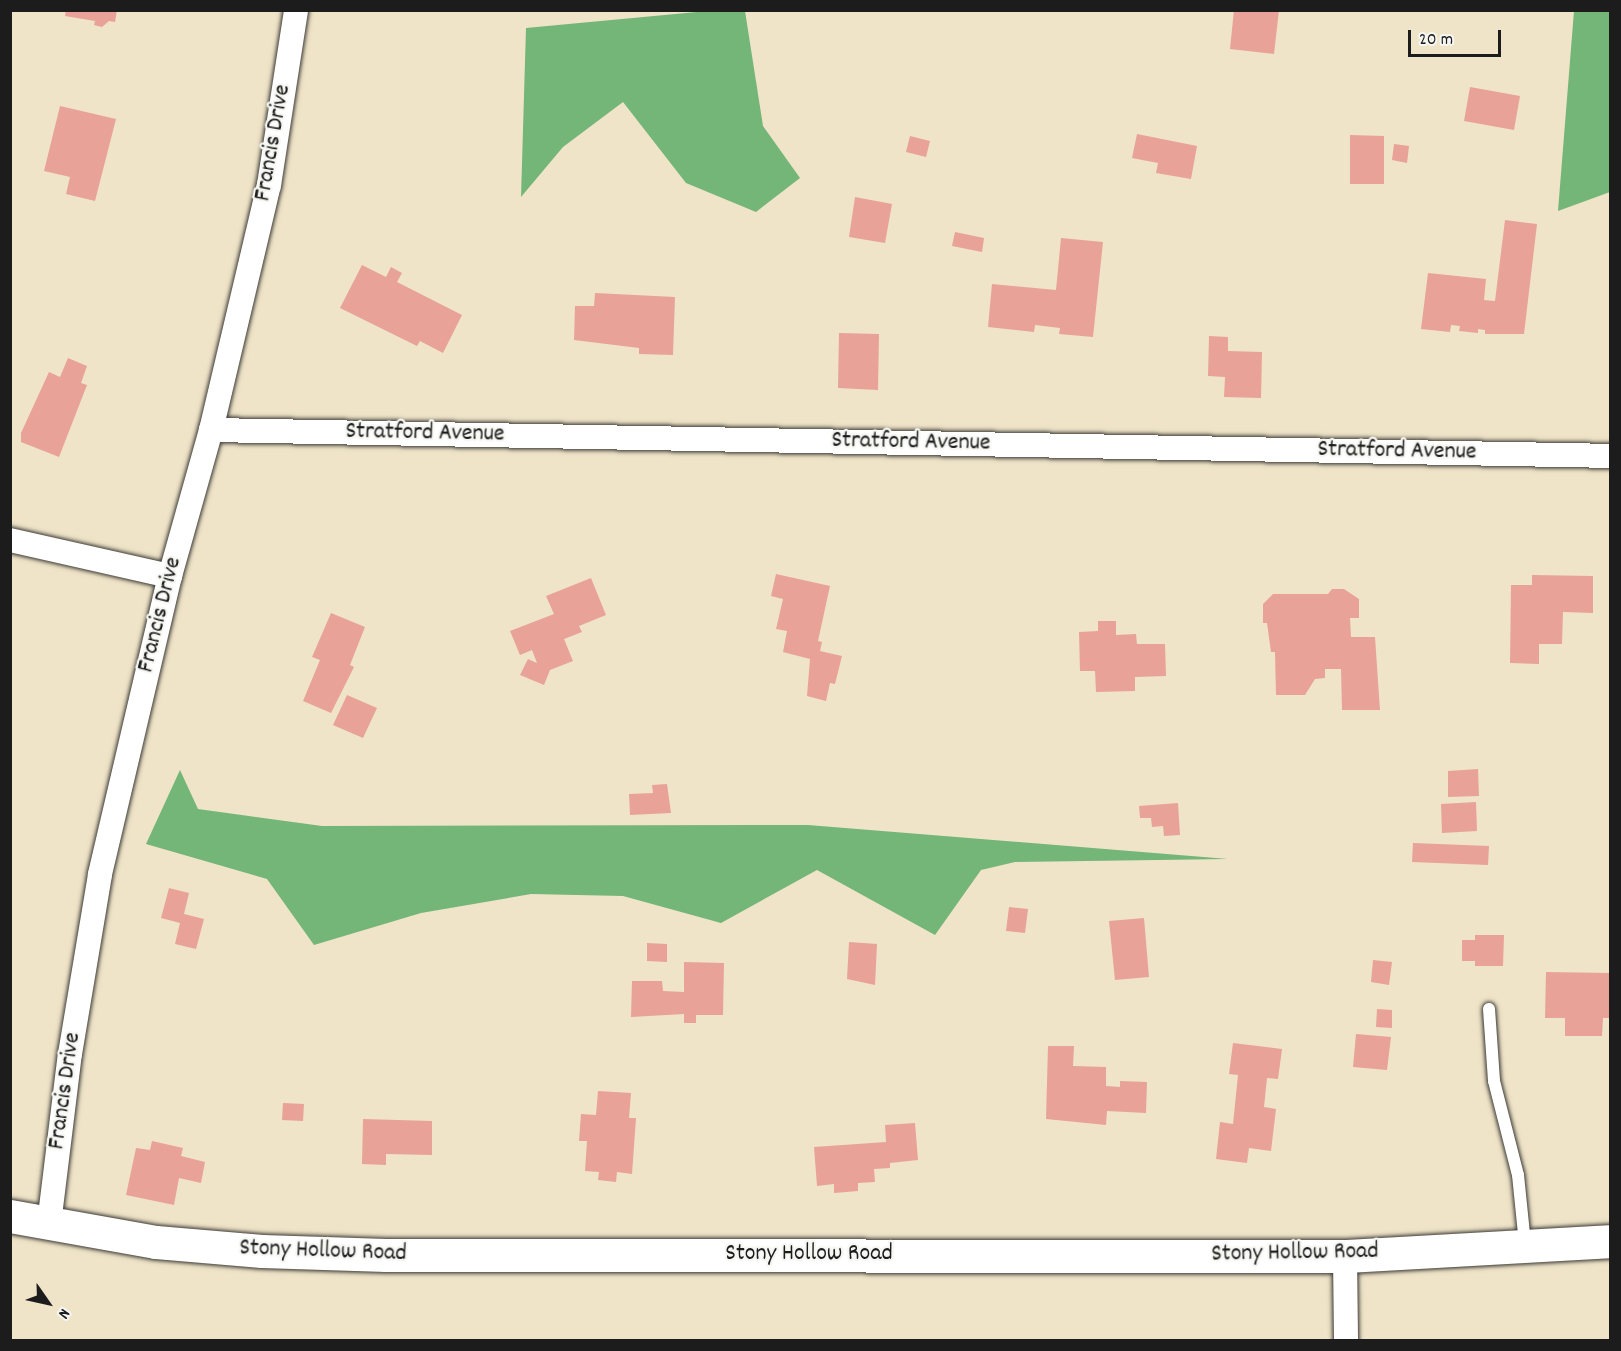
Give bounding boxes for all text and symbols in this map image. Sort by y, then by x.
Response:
scale bar [1411,18,1504,56]
text: 20 m [1419,28,1453,53]
street label: Francis Drive [250,82,298,204]
street label: Stratford Avenue [345,418,505,450]
street label: Stratford Avenue [831,427,991,459]
street label: Stratford Avenue [1317,436,1477,468]
street label: Francis Drive [133,554,189,676]
street label: Francis Drive [44,1031,88,1151]
street label: Stony Hollow Road [239,1235,407,1269]
street label: Stony Hollow Road [1211,1238,1379,1270]
street label: Stony Hollow Road [725,1241,893,1269]
north arrow [18,1273,78,1333]
text: N [52,1304,75,1323]

